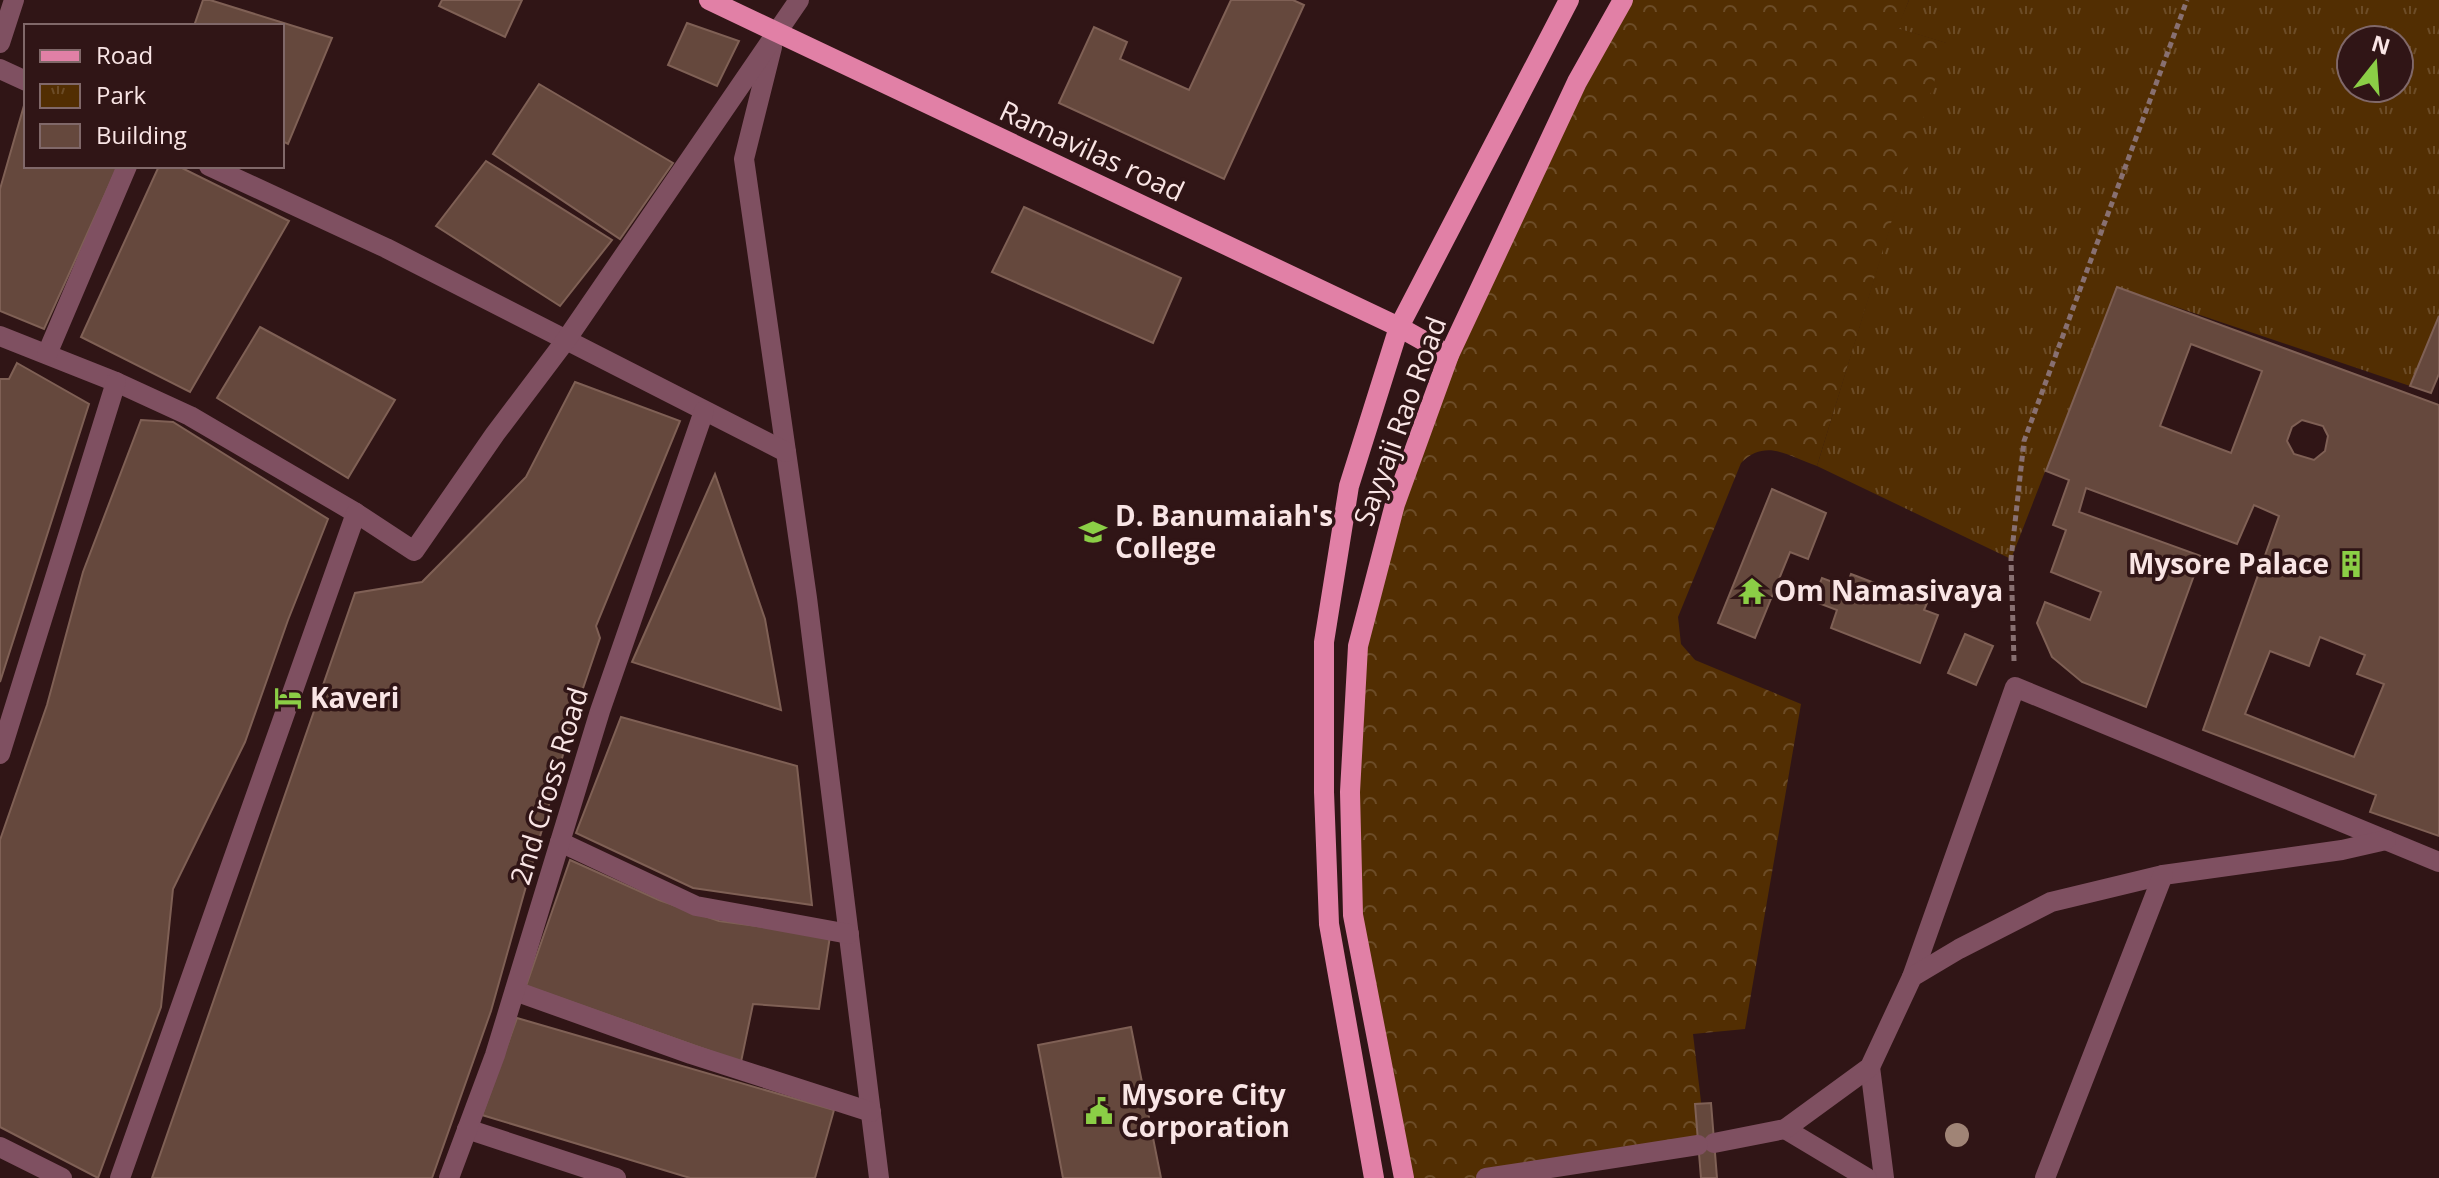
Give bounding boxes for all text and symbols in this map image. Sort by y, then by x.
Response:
legend [24,24,284,168]
north arrow [2335,24,2415,104]
text: N [2368,27,2394,61]
text: Road [96,38,153,71]
text: Park [96,78,147,111]
street label: Ramavilas road [994,91,1191,209]
text: Building [96,118,187,151]
street label: Sayyaji Rao Road [1344,311,1454,530]
place label: D. Banumaiah's College [1115,496,1333,566]
school or university icon: D. Banumaiah's College [1078,517,1108,547]
place label: Mysore Palace [2128,544,2329,582]
building icon: Mysore Palace [2336,549,2366,579]
place label: Om Namasivaya [1774,571,2003,609]
temple icon: Om Namasivaya [1737,576,1767,606]
place label: Kaveri [310,678,399,716]
street label: 2nd Cross Road [500,682,596,889]
hotel icon: Kaveri [273,683,303,713]
place label: Mysore City Corporation [1121,1075,1290,1145]
public building icon: Mysore City Corporation [1084,1096,1114,1126]

